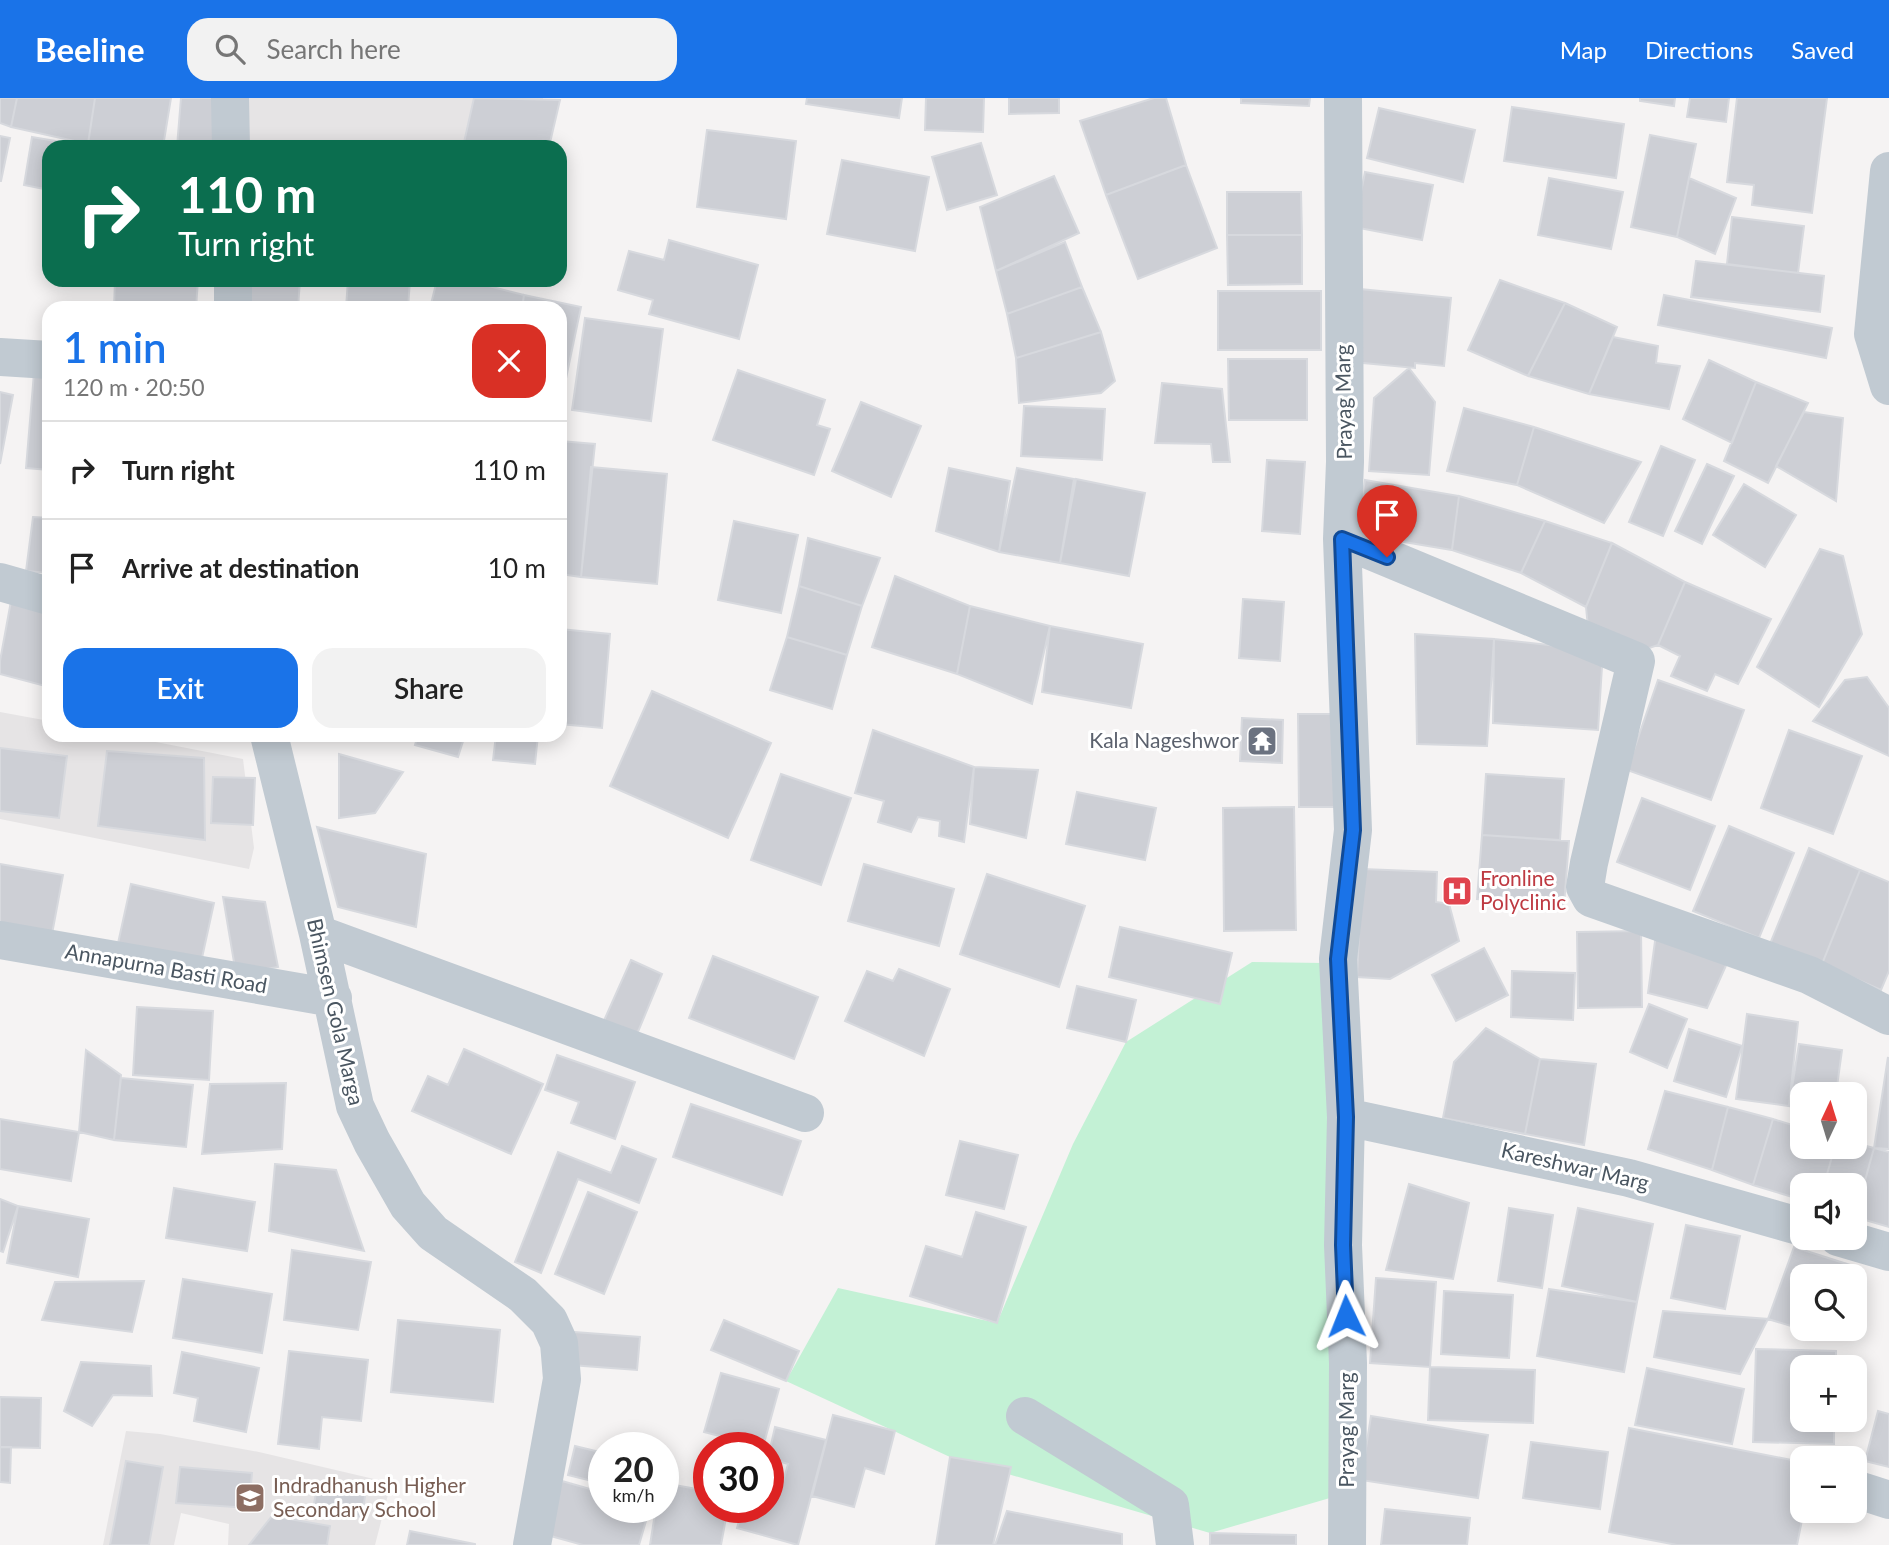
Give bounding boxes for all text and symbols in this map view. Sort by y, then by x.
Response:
search box [187,18,677,81]
text: Beeline [35,29,145,69]
icon: search [211,30,249,68]
text: Search here [267,33,401,65]
text: Map [1560,35,1607,64]
text: Directions [1645,35,1753,64]
text: Saved [1791,35,1854,64]
text: 110 m [178,165,316,223]
icon: right [63,168,154,259]
text: Turn right [178,224,314,263]
text: 1 min [63,322,167,372]
button: close [472,324,546,398]
street label: Prayag Marg [1329,344,1356,460]
text: 120 m · 20:50 [63,373,205,401]
icon: right [63,451,101,489]
text: Turn right [122,454,235,486]
text: 110 m [473,454,546,486]
pin [1357,485,1417,557]
icon: arrive [1368,496,1406,534]
icon: arrive [63,549,101,587]
text: Arrive at destination [122,552,359,584]
text: 10 m [488,552,546,584]
button: Exit [63,648,298,728]
button: Share [312,648,546,728]
temple icon: Kala Nageshwor [1245,724,1279,758]
place label: Kala Nageshwor [1089,727,1239,752]
place label: Fronline Polyclinic [1480,865,1566,914]
hospital icon: Fronline Polyclinic [1440,874,1474,908]
street label: Bhimsen Gola Marga [303,916,370,1108]
street label: Annapurna Basti Road [63,937,269,998]
north arrow [1790,1082,1867,1158]
map controls [1790,1082,1867,1523]
street label: Kareshwar Marg [1499,1136,1652,1195]
button: sound [1790,1173,1867,1250]
button: search [1790,1264,1867,1341]
position arrow [1309,1279,1383,1353]
button: + [1790,1355,1867,1432]
street label: Prayag Marg [1333,1372,1358,1488]
speed limit sign: 30 [693,1432,784,1523]
button: − [1790,1446,1867,1523]
text: 20 [613,1447,654,1489]
place label: Indradhanush Higher Secondary School [273,1472,466,1521]
school or university icon: Indradhanush Higher Secondary School [233,1481,267,1515]
text: km/h [612,1484,655,1506]

